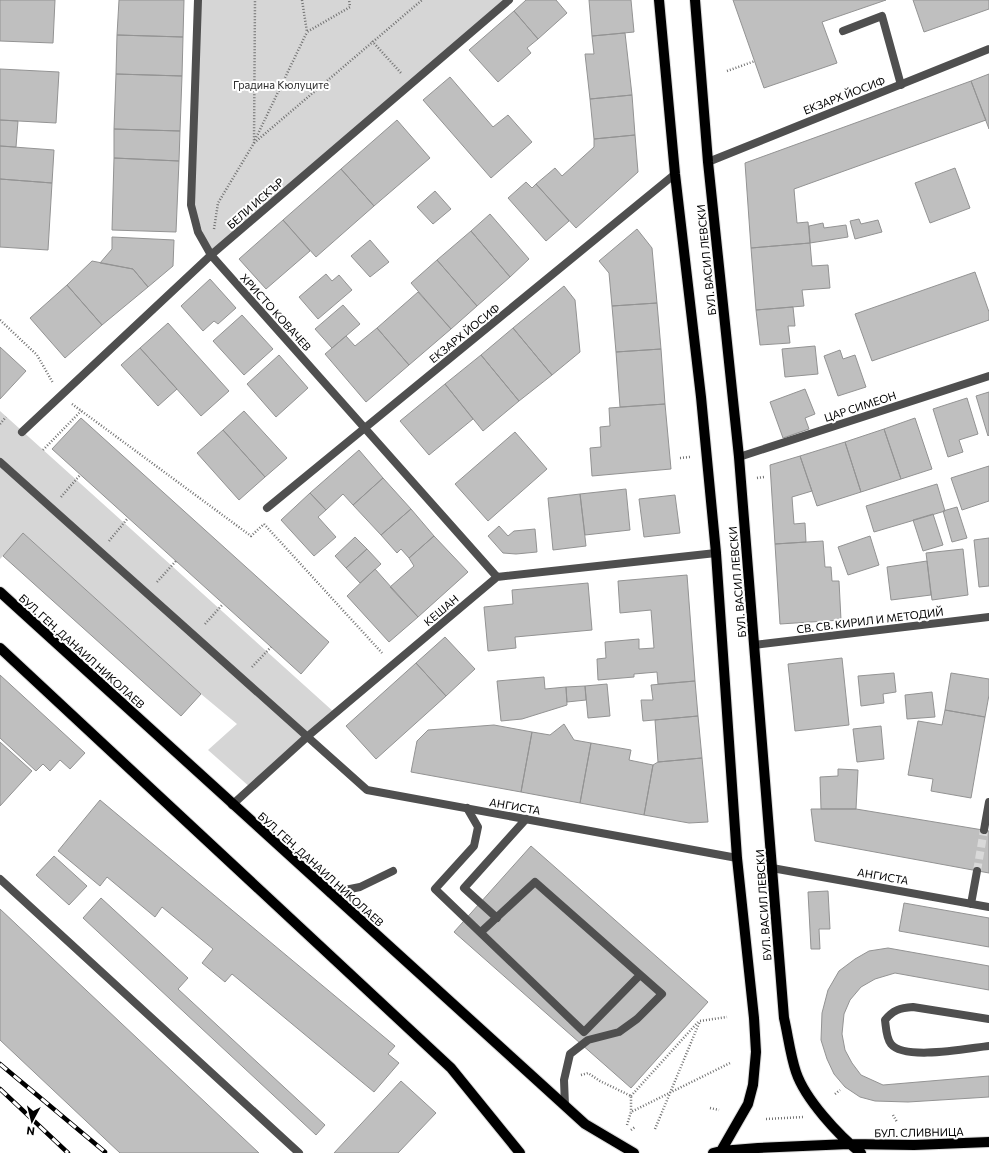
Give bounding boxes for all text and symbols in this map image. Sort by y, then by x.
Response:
street label: ЕКЗАРХ ЙОСИФ [801,73,887,117]
park label: Градина Кюлуците [233,78,329,91]
street label: БЕЛИ ИСКЪР [224,175,286,231]
street label: БУЛ. ВАСИЛ ЛЕВСКИ [694,204,718,316]
street label: ХРИСТО КОВАЧЕВ [238,271,314,353]
street label: ЕКЗАРХ ЙОСИФ [426,300,502,365]
street label: ЦАР СИМЕОН [822,388,898,424]
street label: БУЛ. ВАСИЛ ЛЕВСКИ [726,526,748,638]
street label: БУЛ. ГЕН. ДАНАИЛ НИКОЛАЕВ [17,591,147,711]
street label: КЕШАН [421,592,461,628]
street label: СВ. СВ. КИРИЛ И МЕТОДИЙ [796,604,944,635]
street label: АНГИСТА [488,795,542,817]
street label: БУЛ. ГЕН. ДАНАИЛ НИКОЛАЕВ [256,809,386,929]
street label: БУЛ. ВАСИЛ ЛЕВСКИ [753,849,773,961]
street label: АНГИСТА [856,865,910,887]
north arrow [12,1101,52,1141]
text: N [26,1124,36,1138]
street label: БУЛ. СЛИВНИЦА [874,1125,964,1139]

